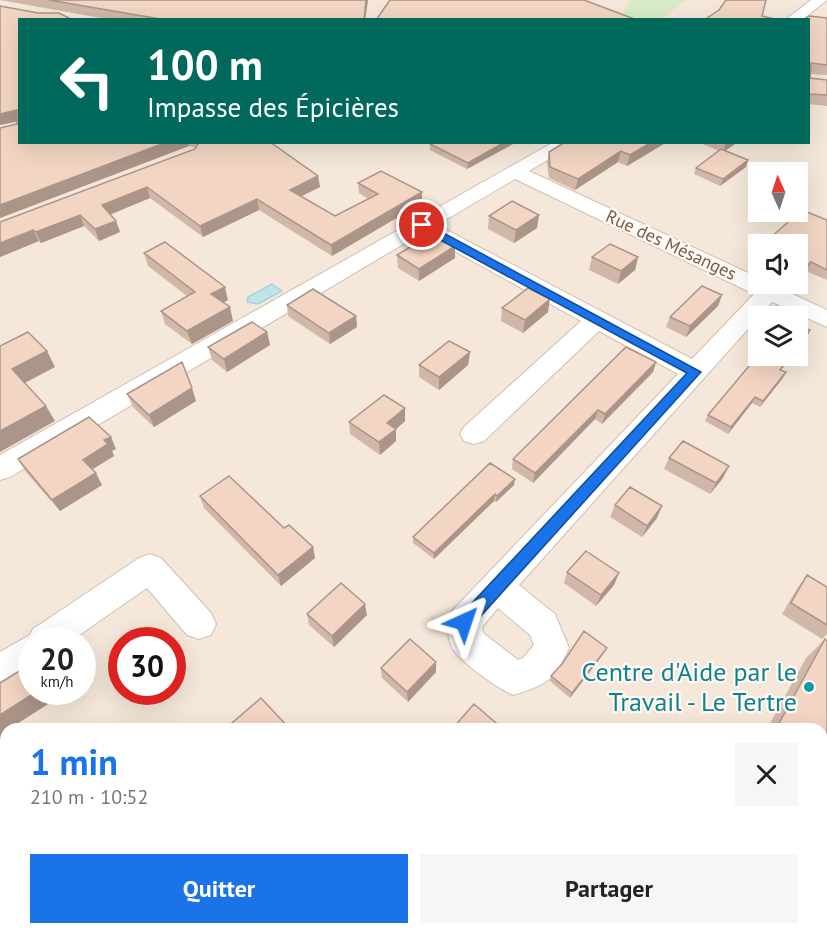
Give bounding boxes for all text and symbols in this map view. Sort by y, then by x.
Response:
text: 100 m [147,37,263,92]
icon: left [48,42,126,120]
text: Impasse des Épicières [147,90,399,124]
north arrow [748,162,808,222]
map controls [748,162,808,366]
pin [396,199,447,250]
street label: Rue des Mésanges [602,204,740,285]
icon: arrive [405,208,438,241]
button: sound [748,234,808,294]
button: layers [748,306,808,366]
position arrow [432,590,496,654]
speed limit sign: 30 [108,627,186,705]
text: 20 [40,639,74,678]
place label: Centre d'Aide par le Travail - Le Tertre [581,655,797,718]
text: km/h [41,672,73,691]
marker: Centre d'Aide par le Travail - Le Tertre [802,680,816,694]
text: 1 min [30,738,118,785]
button: close [735,743,798,806]
text: 210 m · 10:52 [30,784,148,810]
button: Quitter [30,854,408,923]
button: Partager [420,854,798,923]

